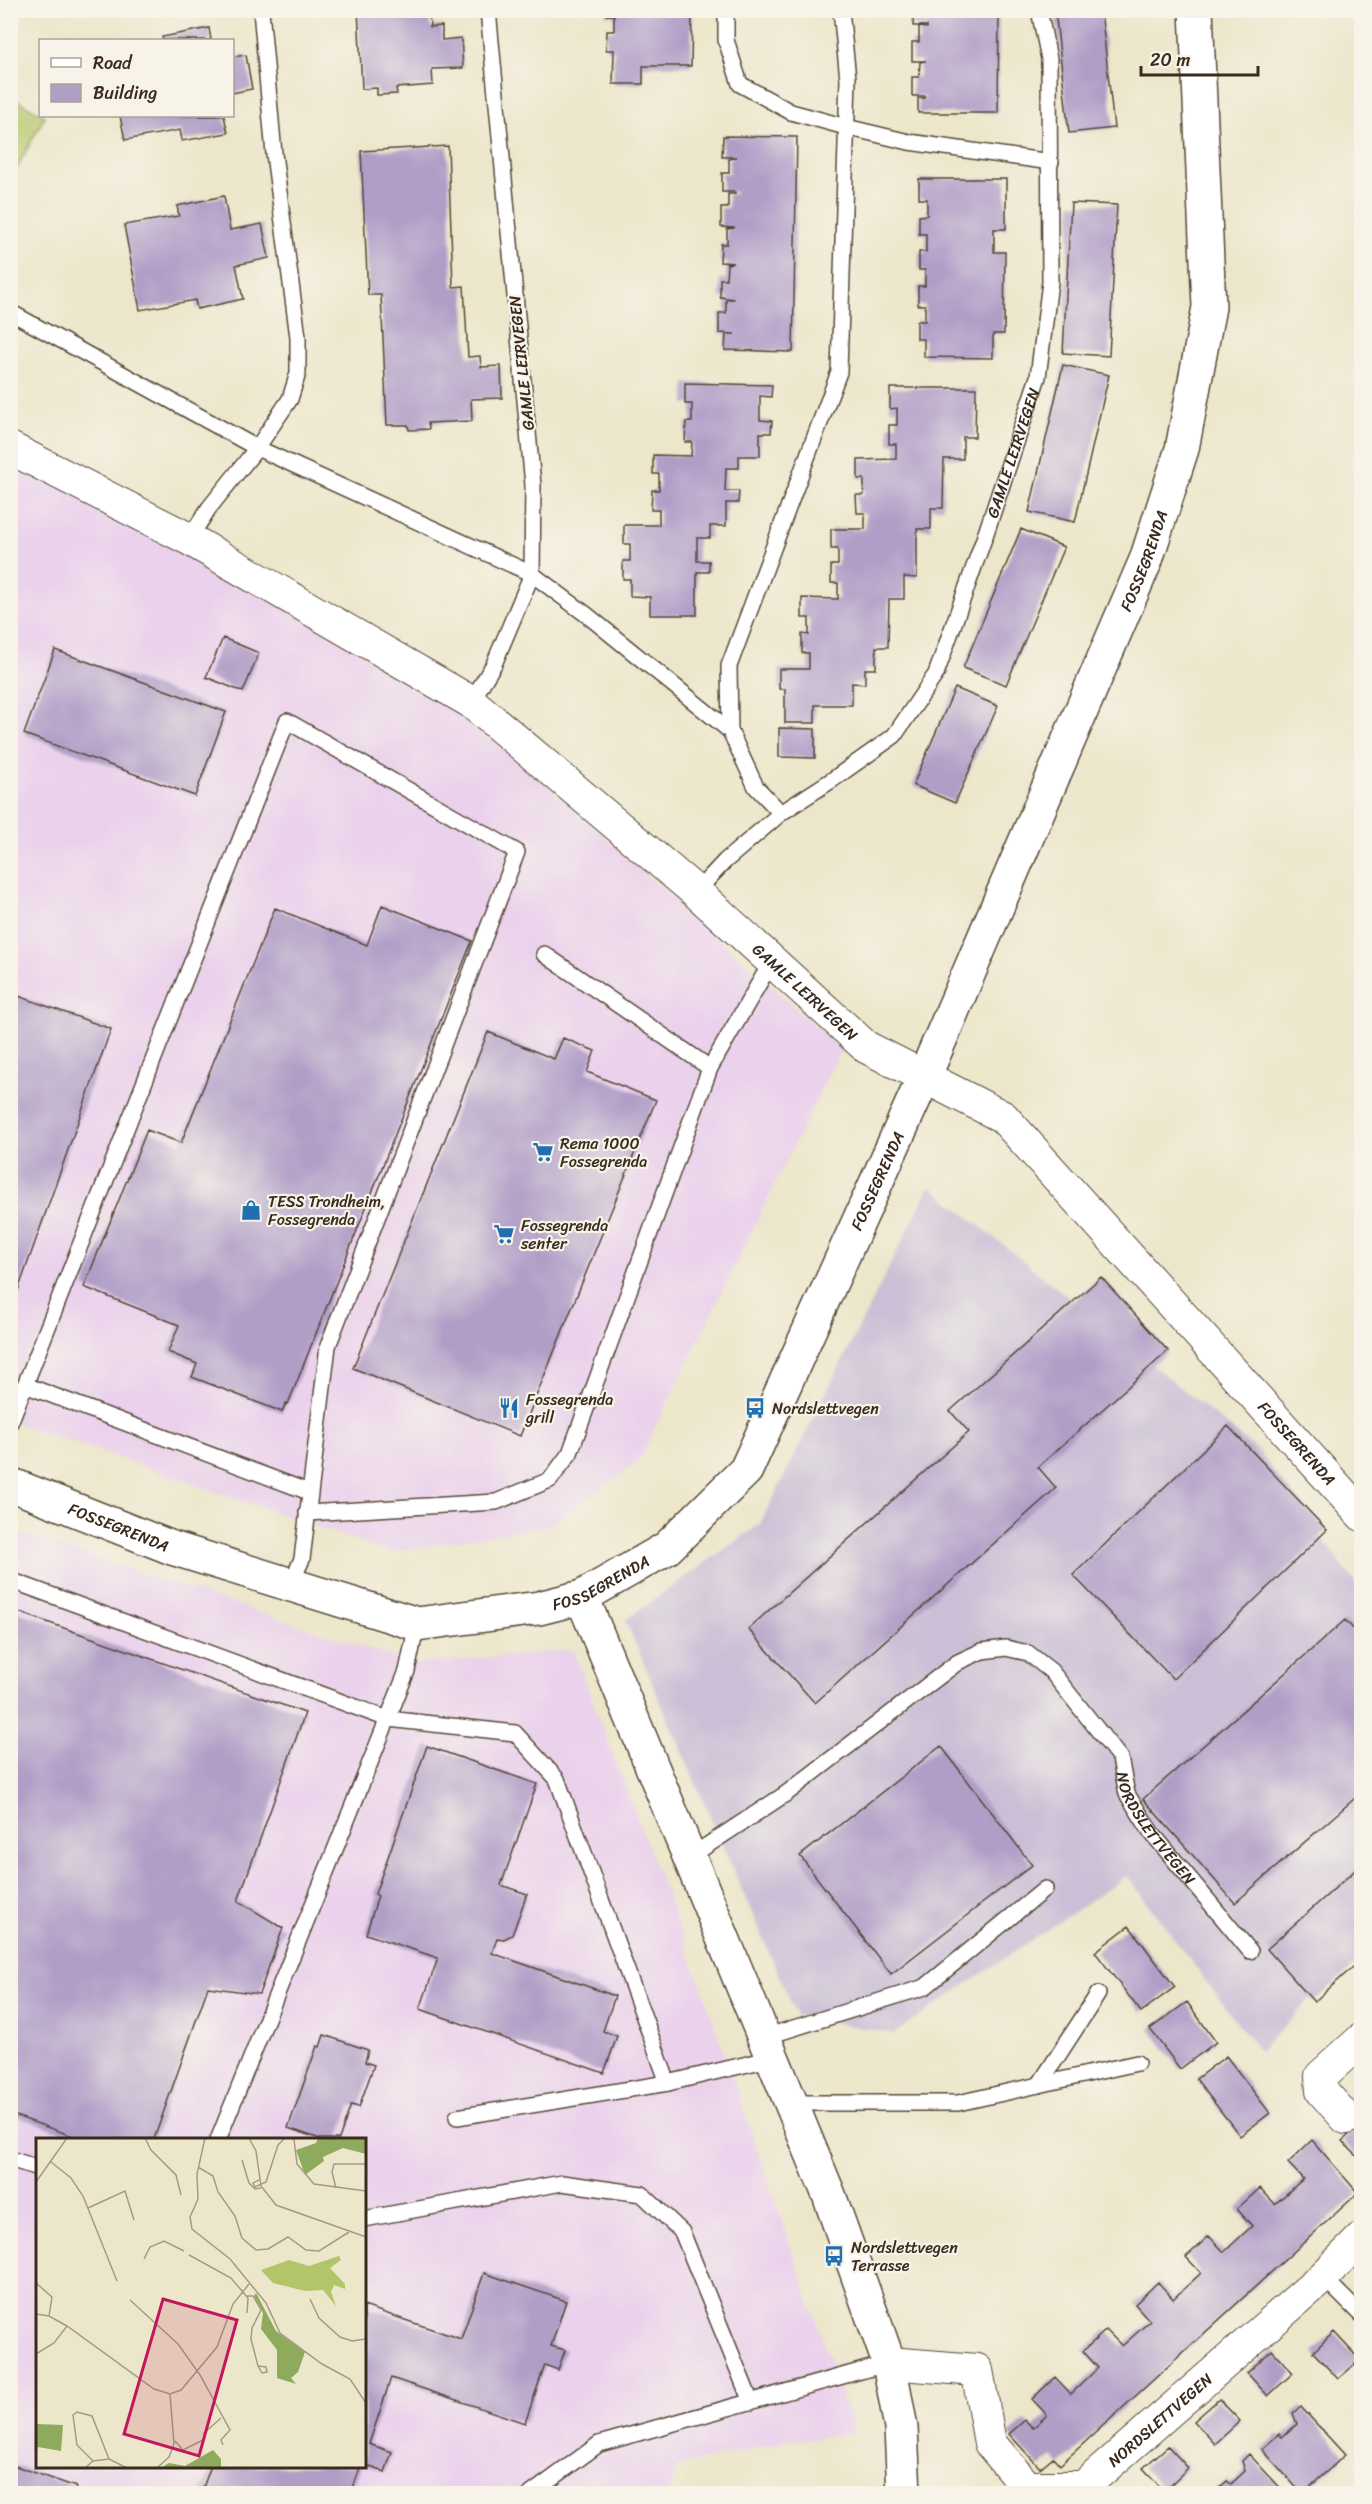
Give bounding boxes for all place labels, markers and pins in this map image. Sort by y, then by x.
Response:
place label: Rema 1000 Fossegrenda [560,1129,647,1176]
supermarket icon: Rema 1000 Fossegrenda [531,1140,555,1164]
place label: TESS Trondheim, Fossegrenda [268,1187,385,1234]
shop icon: TESS Trondheim, Fossegrenda [239,1198,263,1222]
place label: Fossegrenda senter [520,1211,608,1258]
supermarket icon: Fossegrenda senter [492,1222,516,1246]
place label: Fossegrenda grill [524,1385,613,1432]
place label: Nordslettvegen [772,1394,879,1423]
restaurant icon: Fossegrenda grill [497,1396,521,1420]
bus stop icon: Nordslettvegen [743,1396,767,1420]
place label: Nordslettvegen Terrasse [851,2233,958,2280]
bus stop icon: Nordslettvegen Terrasse [822,2244,846,2268]

